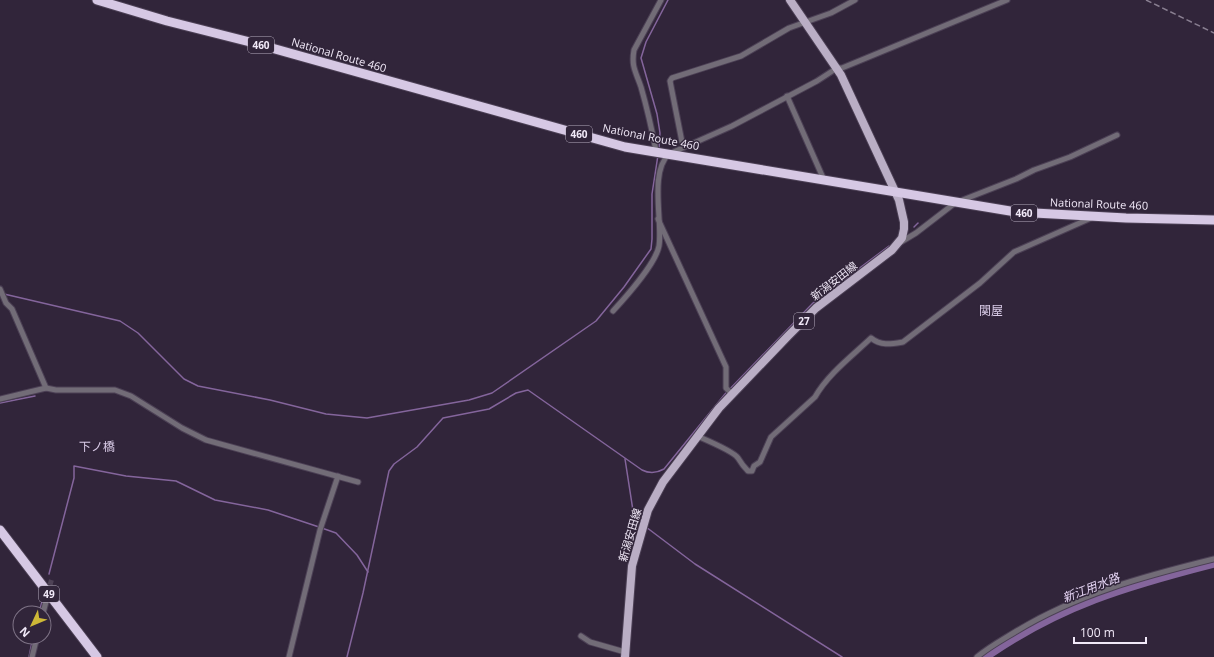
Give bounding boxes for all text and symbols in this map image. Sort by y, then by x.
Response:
street label: National Route 460 [290,34,388,75]
road number: 460 [248,37,274,53]
street label: National Route 460 [601,120,701,153]
road number: 460 [566,126,592,142]
street label: National Route 460 [1050,194,1148,213]
road number: 460 [1011,205,1037,221]
street label: 新潟安田線 [807,258,860,303]
district label: 関屋 [979,302,1003,319]
road number: 27 [794,313,814,329]
district label: 下ノ橋 [79,438,115,455]
street label: 新潟安田線 [615,506,644,563]
water label: 新江用水路 [1060,568,1123,606]
road number: 49 [39,586,59,602]
north arrow [12,605,52,645]
scale bar [1074,619,1146,645]
text: N [16,624,33,641]
text: 100 m [1080,624,1115,641]

